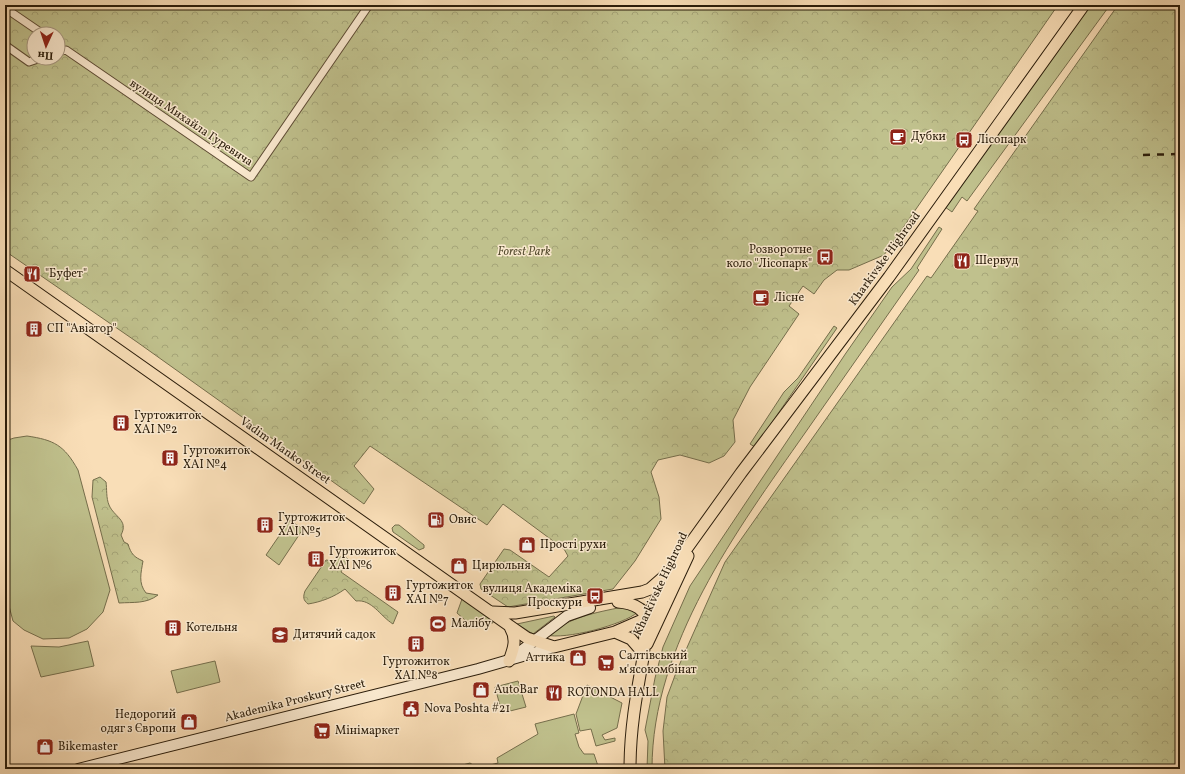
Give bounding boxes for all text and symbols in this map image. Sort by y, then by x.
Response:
north arrow [26,26,66,66]
text: Пн [37,47,54,62]
street label: вулиця Михайла Гуревича [126,76,256,170]
cafe icon: Дубки [888,127,908,147]
place label: Дубки [911,129,946,145]
bus stop icon: Лісопарк [954,130,974,150]
place label: Лісопарк [977,132,1027,148]
street label: Kharkivske Highroad [845,209,925,309]
place label: Розворотне коло "Лісопарк" [726,242,812,272]
park label: Forest Park [497,244,551,260]
bus stop icon: Розворотне коло "Лісопарк" [815,247,835,267]
restaurant icon: Шервуд [952,251,972,271]
place label: Шервуд [975,253,1018,269]
restaurant icon: "Буфет" [22,264,42,284]
place label: "Буфет" [45,266,87,282]
cafe icon: Лісне [751,288,771,308]
place label: Лісне [774,290,804,306]
building icon: СП "Авіатор" [24,319,44,339]
place label: СП "Авіатор" [47,321,117,337]
place label: Гуртожиток ХАІ №2 [134,408,202,438]
building icon: Гуртожиток ХАІ №2 [111,413,131,433]
street label: Vadim Manko Street [236,414,334,488]
place label: Гуртожиток ХАІ №4 [183,443,251,473]
building icon: Гуртожиток ХАІ №4 [160,448,180,468]
place label: Гуртожиток ХАІ №5 [278,510,346,540]
fuel station icon: Овис [426,510,446,530]
place label: Овис [449,512,477,528]
building icon: Гуртожиток ХАІ №5 [255,515,275,535]
street label: Kharkivske Highroad [630,529,692,638]
shop icon: Прості рухи [517,535,537,555]
place label: Прості рухи [540,537,606,553]
place label: Гуртожиток ХАІ №6 [329,544,397,574]
building icon: Гуртожиток ХАІ №6 [306,549,326,569]
shop icon: Цирюльня [449,556,469,576]
place label: Цирюльня [472,558,531,574]
place label: Гуртожиток ХАІ №7 [406,578,474,608]
place label: вулиця Академіка Проскури [483,581,582,611]
building icon: Гуртожиток ХАІ №7 [383,583,403,603]
bus stop icon: вулиця Академіка Проскури [585,586,605,606]
sports icon: Малібу [428,614,448,634]
place label: Малібу [451,616,492,632]
building icon: Котельня [163,618,183,638]
place label: Котельня [186,620,238,636]
school or university icon: Дитячий садок [270,625,290,645]
place label: Дитячий садок [293,627,376,643]
building icon: Гуртожиток ХАІ №8 [406,634,426,654]
shop icon: Аттика [568,648,588,668]
place label: Салтівський м'ясокомбінат [619,648,697,678]
place label: Аттика [525,650,565,666]
supermarket icon: Салтівський м'ясокомбінат [596,653,616,673]
place label: Гуртожиток ХАІ №8 [382,654,450,684]
street label: Akademika Proskury Street [223,676,367,726]
shop icon: AutoBar [471,680,491,700]
place label: AutoBar [494,682,538,698]
restaurant icon: ROTONDA HALL [544,683,564,703]
place label: ROTONDA HALL [567,685,659,701]
public building icon: Nova Poshta #21 [401,699,421,719]
place label: Nova Poshta #21 [424,701,510,717]
place label: Недорогий одяг з Європи [101,707,176,737]
shop icon: Недорогий одяг з Європи [179,712,199,732]
supermarket icon: Мінімаркет [312,721,332,741]
place label: Мінімаркет [335,723,399,739]
shop icon: Bikemaster [35,737,55,757]
place label: Bikemaster [58,739,118,755]

